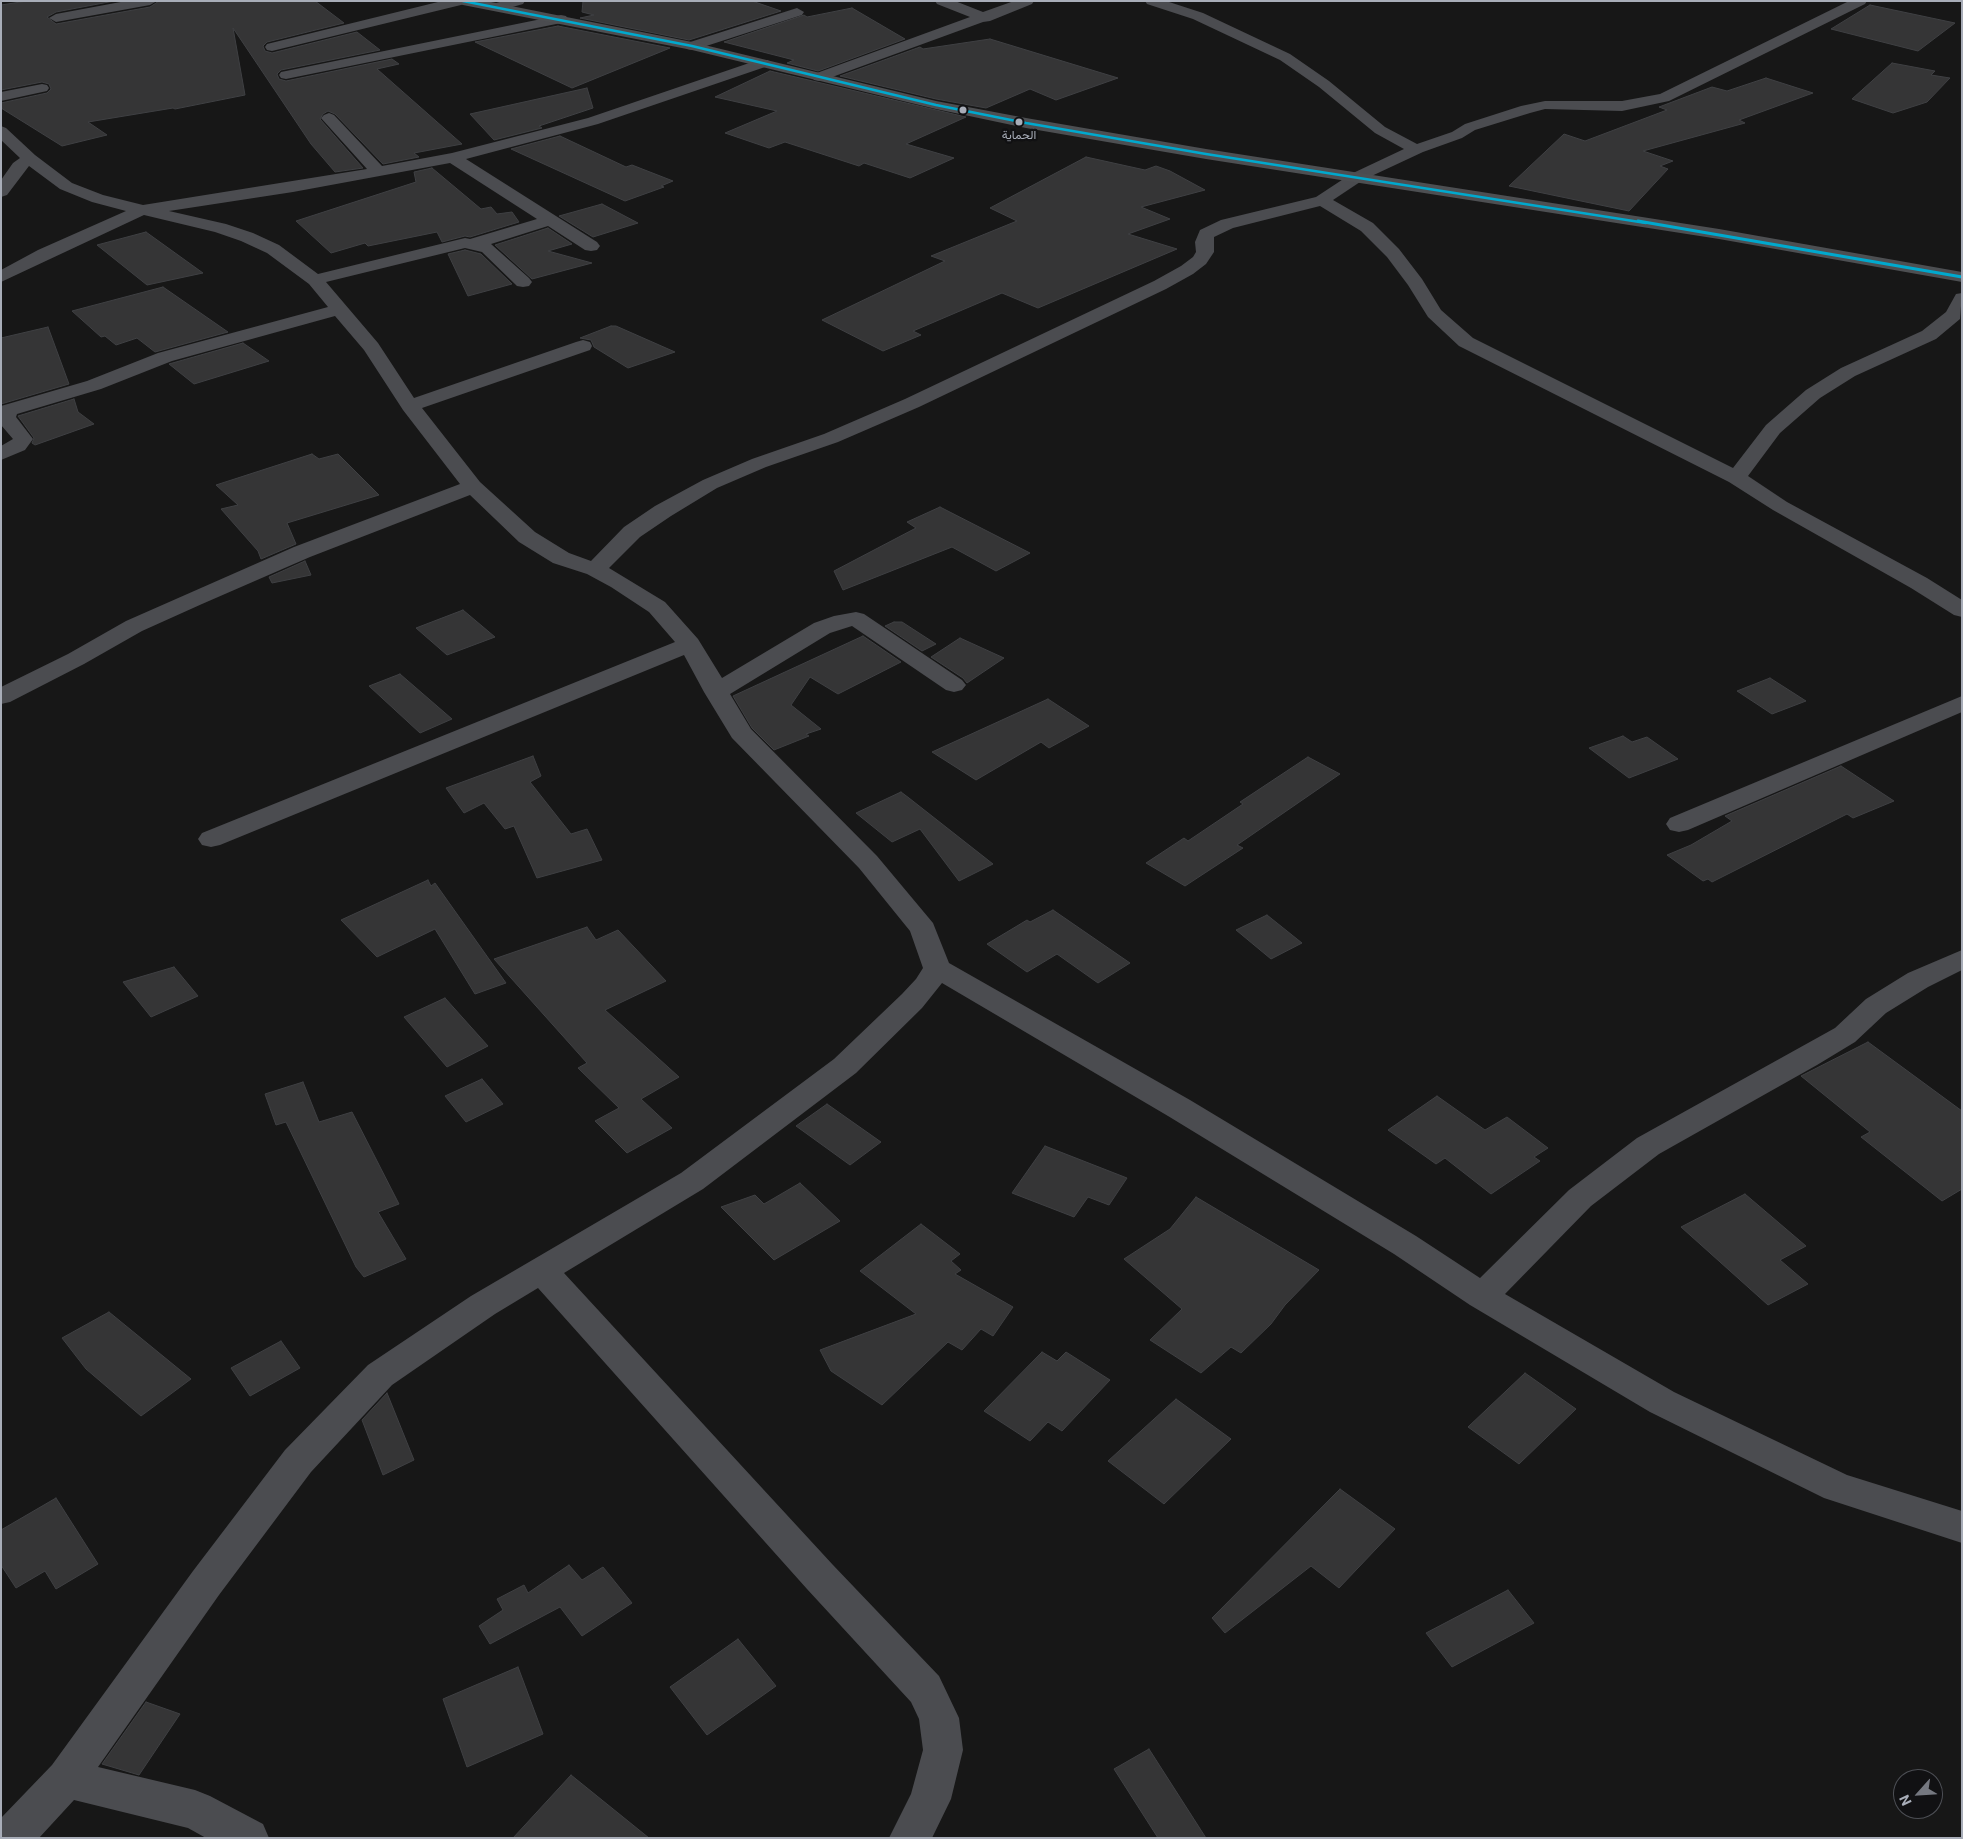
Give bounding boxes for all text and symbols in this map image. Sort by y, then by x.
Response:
unlabelled marker [958,105,968,115]
marker: الحماية [1014,117,1024,127]
place label: الحماية [1002,129,1036,143]
north arrow [1893,1769,1943,1819]
text: N [1896,1792,1915,1808]

